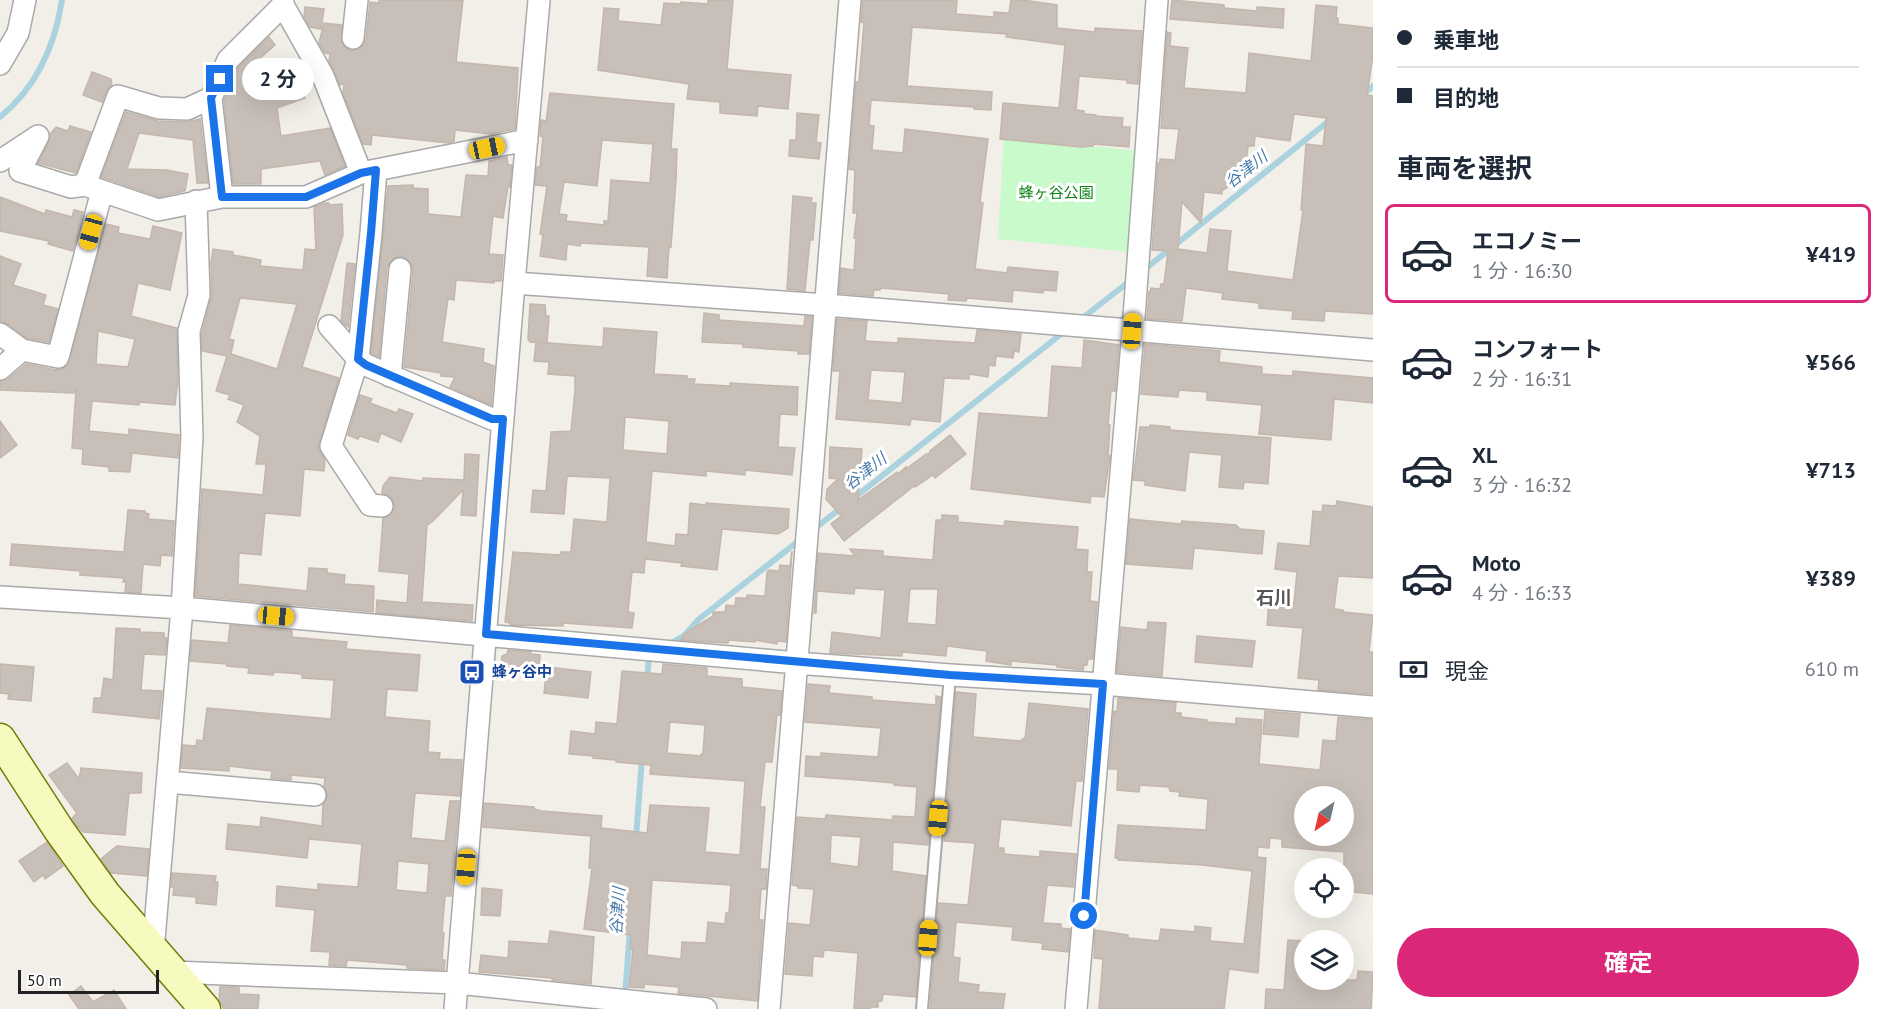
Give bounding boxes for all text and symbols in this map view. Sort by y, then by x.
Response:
text: 乗車地 [1433,26,1499,54]
callout: 2 分 [241,58,313,100]
route end [206,65,233,92]
text: 2 分 [260,66,296,92]
text: 目的地 [1433,84,1499,112]
car [468,135,506,161]
water label: 谷津川 [1221,145,1273,192]
text: 車両を選択 [1397,151,1532,185]
park label: 蜂ヶ谷公園 [1018,183,1094,202]
car [78,212,104,252]
icon: car [1400,227,1454,281]
text: エコノミー [1472,227,1582,255]
text: ¥419 [1806,240,1856,268]
text: 1 分 · 16:30 [1472,258,1572,284]
car [1122,312,1142,350]
icon: car [1400,335,1454,389]
text: コンフォート [1472,335,1603,363]
text: ¥566 [1806,348,1856,376]
text: 2 分 · 16:31 [1472,366,1572,392]
text: XL [1472,441,1497,469]
icon: car [1400,443,1454,497]
water label: 谷津川 [840,447,892,494]
text: ¥713 [1806,456,1856,484]
text: 3 分 · 16:32 [1472,472,1572,498]
text: Moto [1472,549,1521,577]
icon: car [1400,551,1454,605]
text: ¥389 [1806,564,1856,592]
text: 4 分 · 16:33 [1472,580,1572,606]
district label: 石川 [1256,586,1292,609]
car [257,605,295,627]
icon: cash [1397,653,1430,686]
text: 610 m [1805,656,1859,682]
bus stop icon: 蜂ヶ谷中 [457,657,487,687]
text: 現金 [1445,657,1489,685]
place label: 蜂ヶ谷中 [492,662,552,681]
north arrow [1294,786,1354,846]
map controls [1294,786,1354,990]
car [927,799,949,837]
car [456,848,476,886]
button: locate [1294,858,1354,918]
water label: 谷津川 [605,884,629,936]
route start [1070,902,1097,929]
car [917,919,939,957]
button: 確定 [1397,928,1859,997]
button: layers [1294,930,1354,990]
scale bar [18,967,159,994]
text: 50 m [27,970,62,990]

